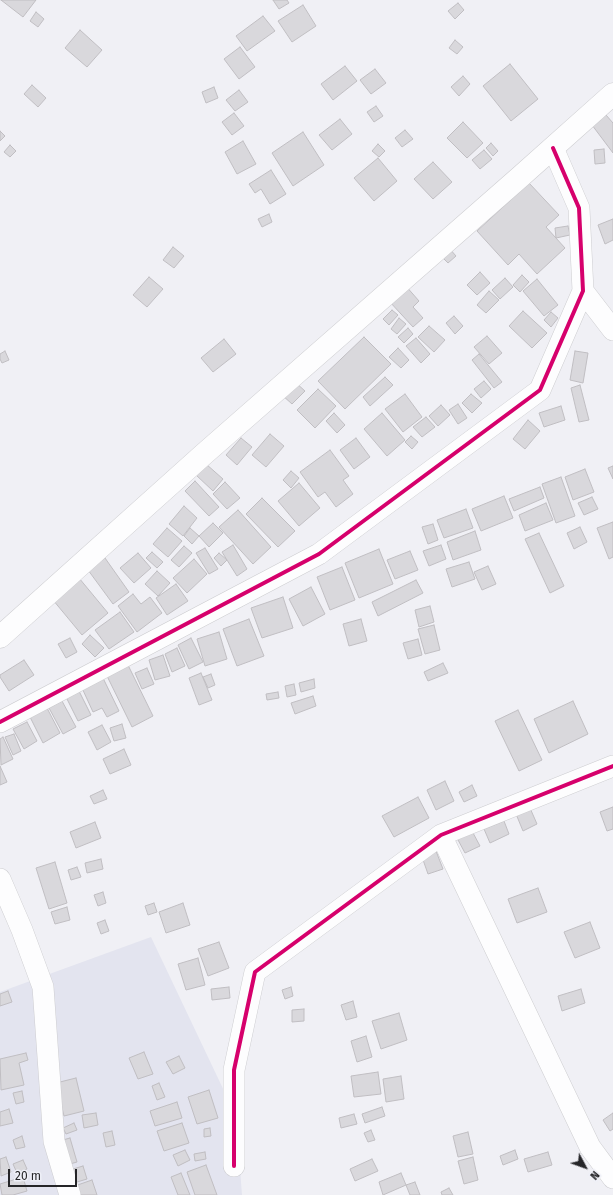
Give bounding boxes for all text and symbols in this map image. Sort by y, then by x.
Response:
north arrow [565,1147,605,1187]
scale bar [10,1161,79,1187]
text: N [587,1168,602,1182]
text: 20 m [15,1169,41,1183]

